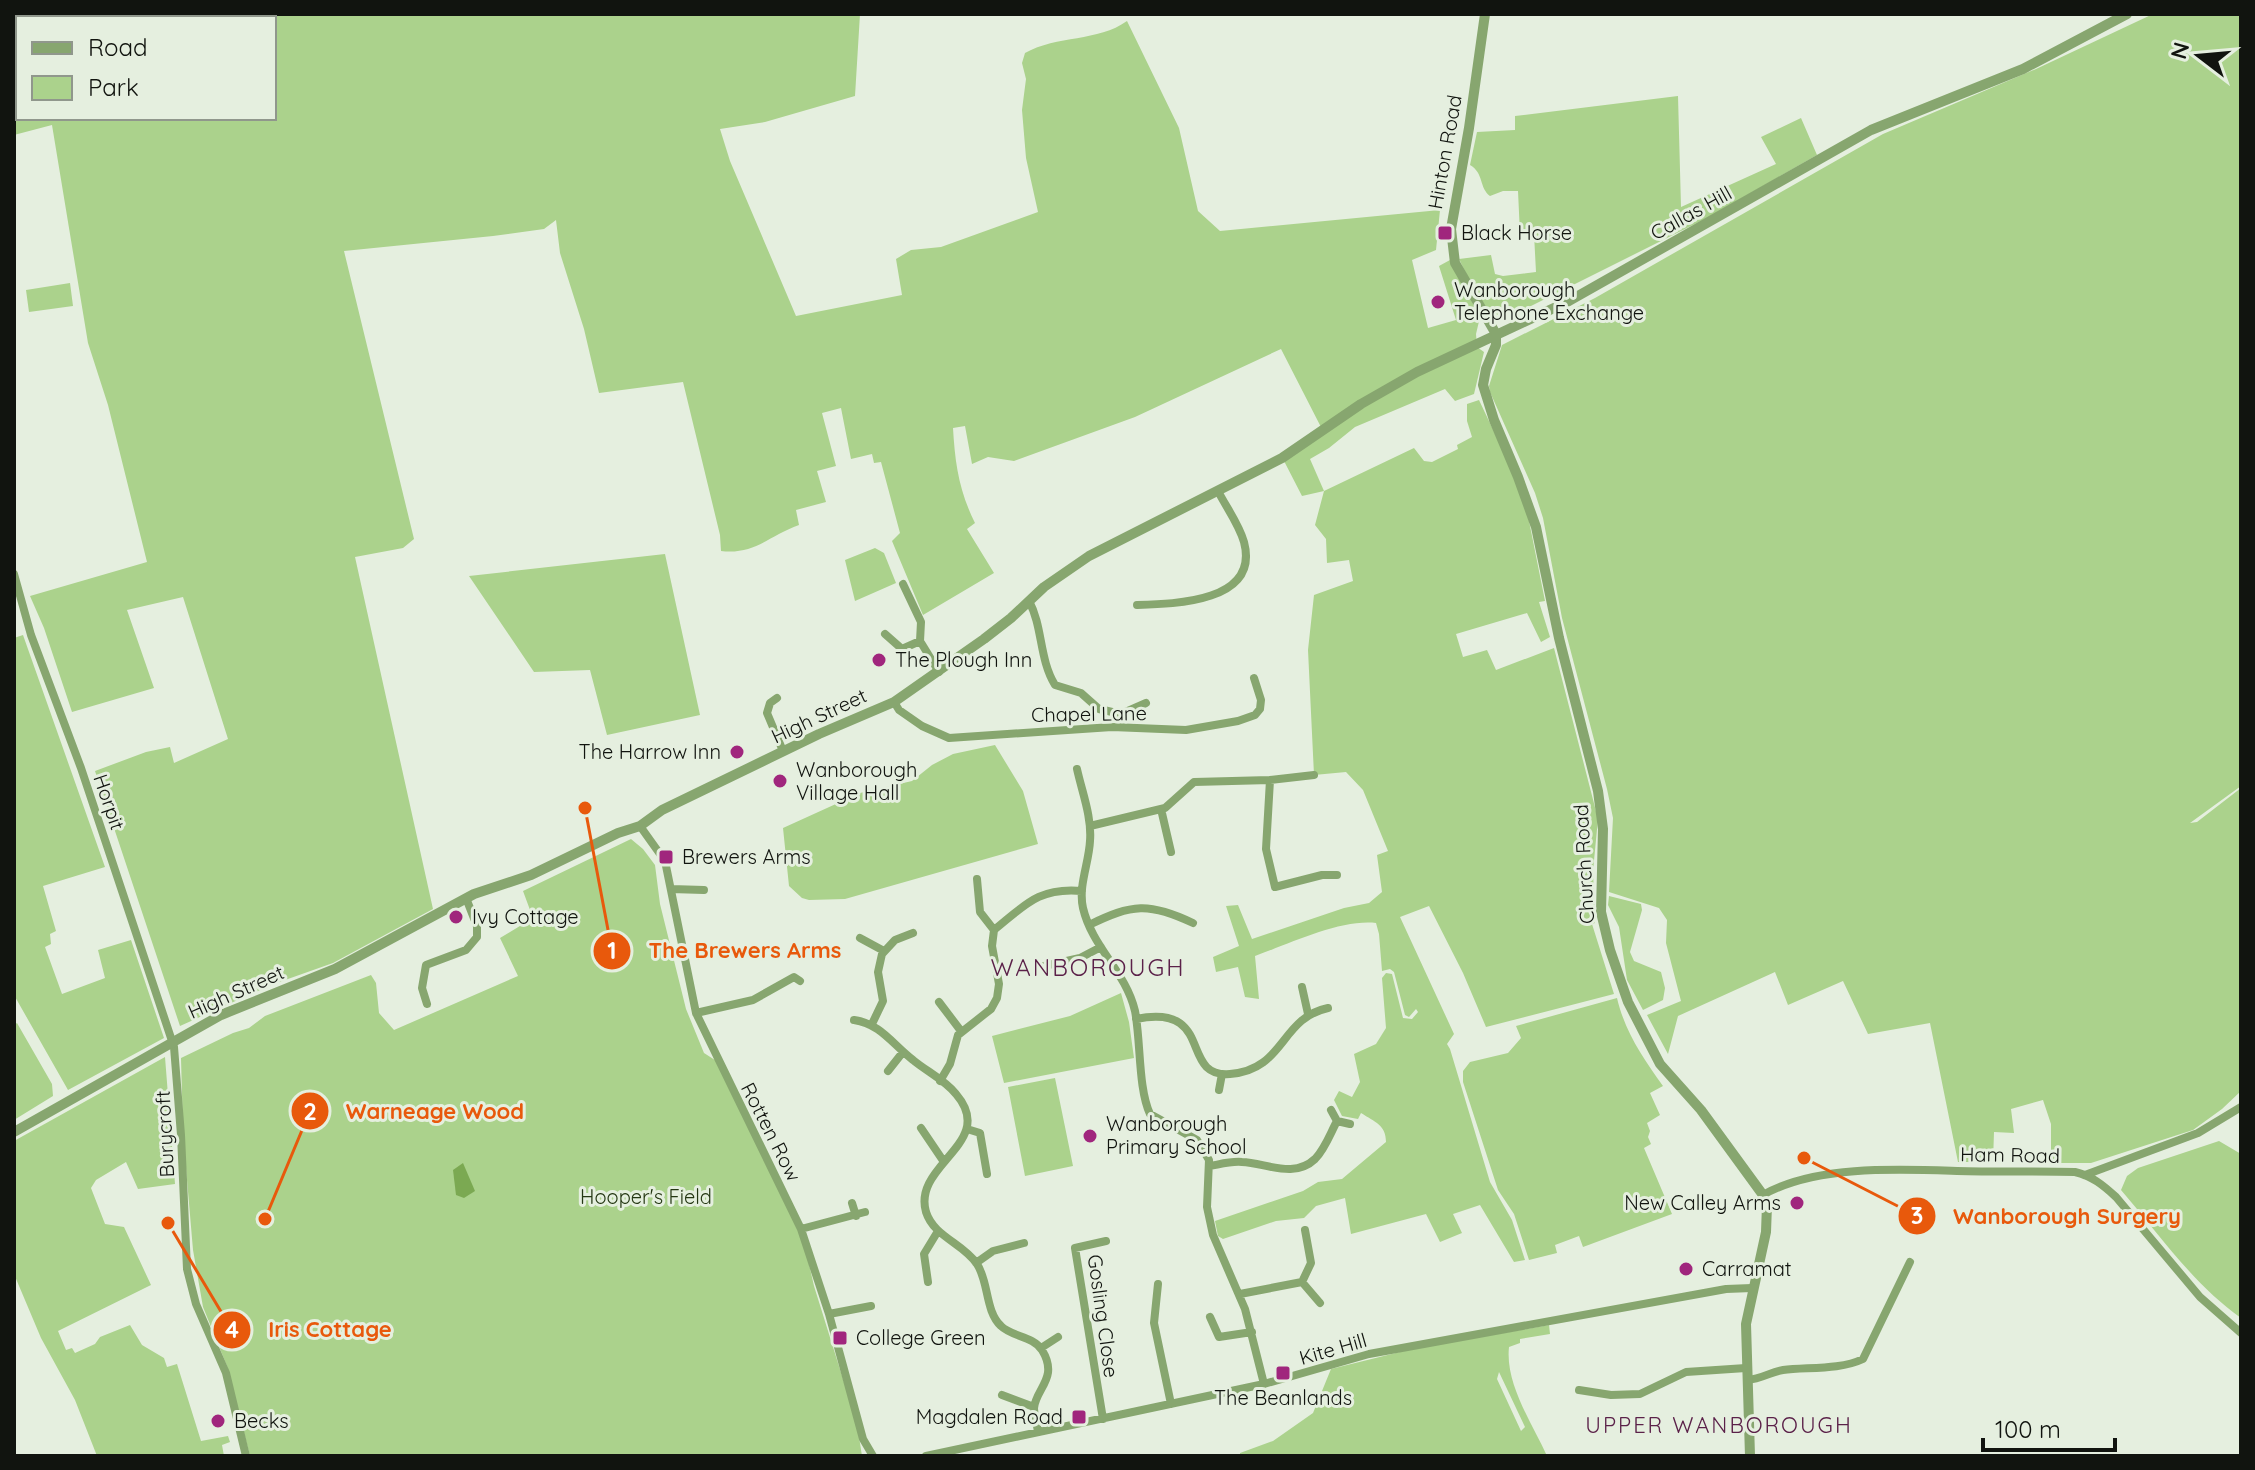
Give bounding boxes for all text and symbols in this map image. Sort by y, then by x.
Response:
legend [16,16,276,120]
north arrow [2159,16,2239,96]
text: Road [88,32,148,62]
text: N [2164,39,2195,62]
text: Park [88,72,139,102]
street label: Hinton Road [1422,93,1467,211]
street label: Callas Hill [1646,180,1736,245]
place label: Black Horse [1461,220,1572,245]
marker: Black Horse [1436,224,1454,242]
place label: Wanborough Telephone Exchange [1454,277,1644,325]
marker: Wanborough Telephone Exchange [1429,293,1447,311]
place label: The Plough Inn [895,647,1032,672]
marker: The Plough Inn [870,651,888,669]
street label: High Street [767,682,871,749]
street label: Chapel Lane [1031,700,1147,727]
place label: The Harrow Inn [579,739,721,764]
marker: The Harrow Inn [728,743,746,761]
place label: Wanborough Village Hall [796,757,917,805]
street label: Horpit [88,771,131,833]
marker: Wanborough Village Hall [771,772,789,790]
street label: Church Road [1568,804,1599,925]
place label: Brewers Arms [682,844,811,869]
marker: Brewers Arms [657,848,675,866]
place label: Ivy Cottage [472,904,579,929]
marker: Ivy Cottage [447,908,465,926]
callout: The Brewers Arms [592,928,857,974]
text: 1 [607,935,617,965]
text: The Brewers Arms [649,936,841,964]
district label: WANBOROUGH [991,952,1185,982]
street label: High Street [184,959,288,1024]
street label: Rotten Row [736,1078,807,1185]
callout: Warneage Wood [290,1088,540,1134]
street label: Burycroft [150,1090,179,1178]
text: 2 [303,1096,317,1126]
text: Warneage Wood [346,1097,524,1125]
place label: Wanborough Primary School [1106,1111,1247,1159]
marker: Wanborough Primary School [1081,1127,1099,1145]
street label: Ham Road [1960,1141,2060,1168]
park label: Hooper's Field [580,1184,712,1209]
place label: New Calley Arms [1624,1190,1781,1215]
callout: Wanborough Surgery [1897,1193,2197,1239]
marker: New Calley Arms [1788,1194,1806,1212]
text: 3 [1911,1200,1923,1230]
text: Wanborough Surgery [1953,1202,2181,1230]
street label: Gosling Close [1082,1253,1125,1379]
place label: Carramat [1702,1256,1792,1281]
marker: Carramat [1677,1260,1695,1278]
callout: Iris Cottage [212,1307,407,1353]
text: 4 [225,1314,239,1344]
text: Iris Cottage [268,1315,392,1343]
place label: College Green [856,1325,986,1350]
street label: Kite Hill [1296,1327,1370,1370]
marker: College Green [831,1329,849,1347]
marker: The Beanlands [1274,1364,1292,1382]
place label: The Beanlands [1214,1385,1352,1410]
scale bar [1983,1402,2115,1452]
place label: Magdalen Road [916,1404,1063,1429]
place label: Becks [234,1408,289,1433]
marker: Magdalen Road [1070,1408,1088,1426]
district label: UPPER WANBOROUGH [1585,1411,1853,1439]
marker: Becks [209,1412,227,1430]
text: 100 m [1995,1414,2061,1444]

